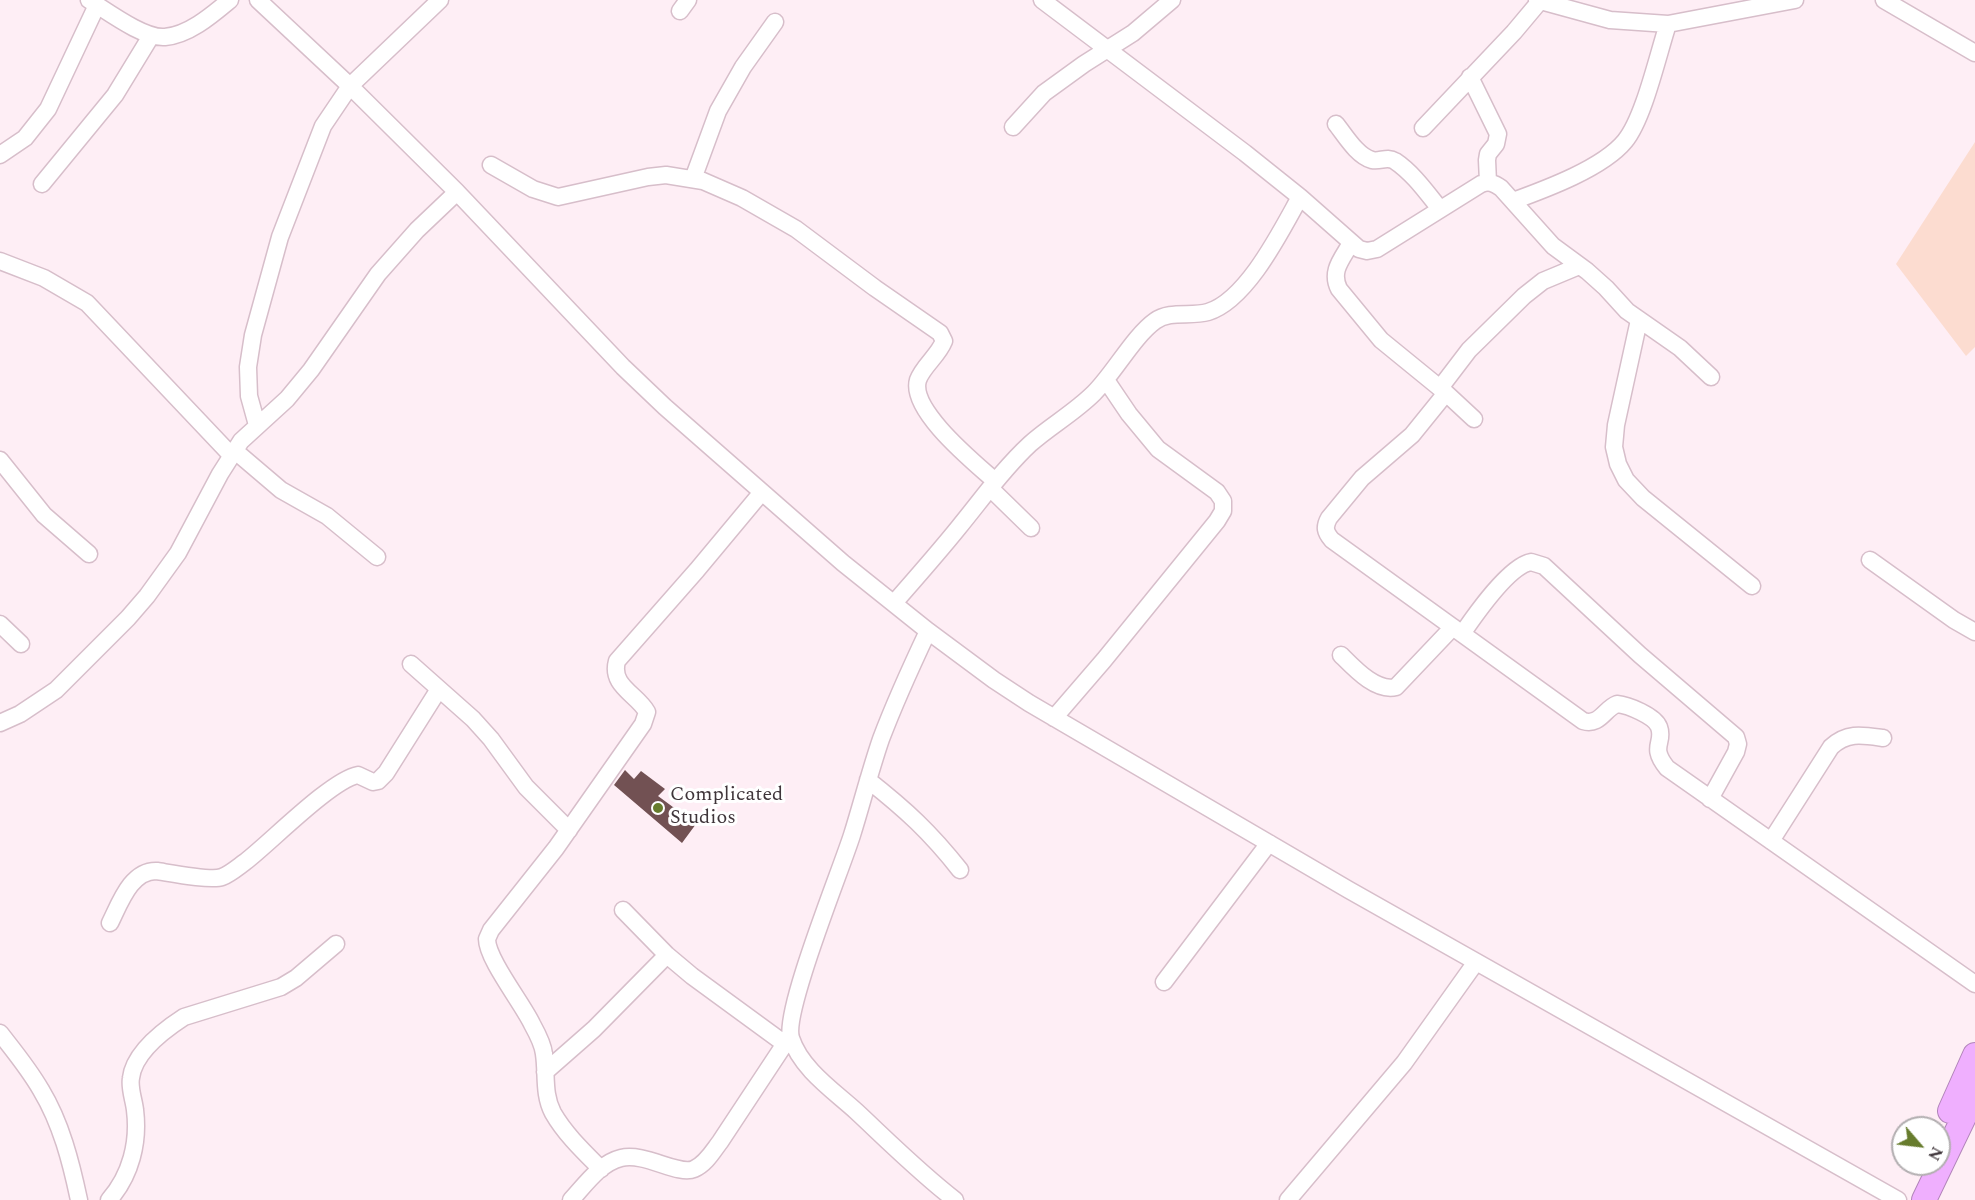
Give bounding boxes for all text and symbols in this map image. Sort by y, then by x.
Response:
place label: Complicated Studios [670,784,783,831]
marker: Complicated Studios [651,801,665,815]
north arrow [1891,1116,1951,1176]
text: N [1921,1142,1949,1165]

